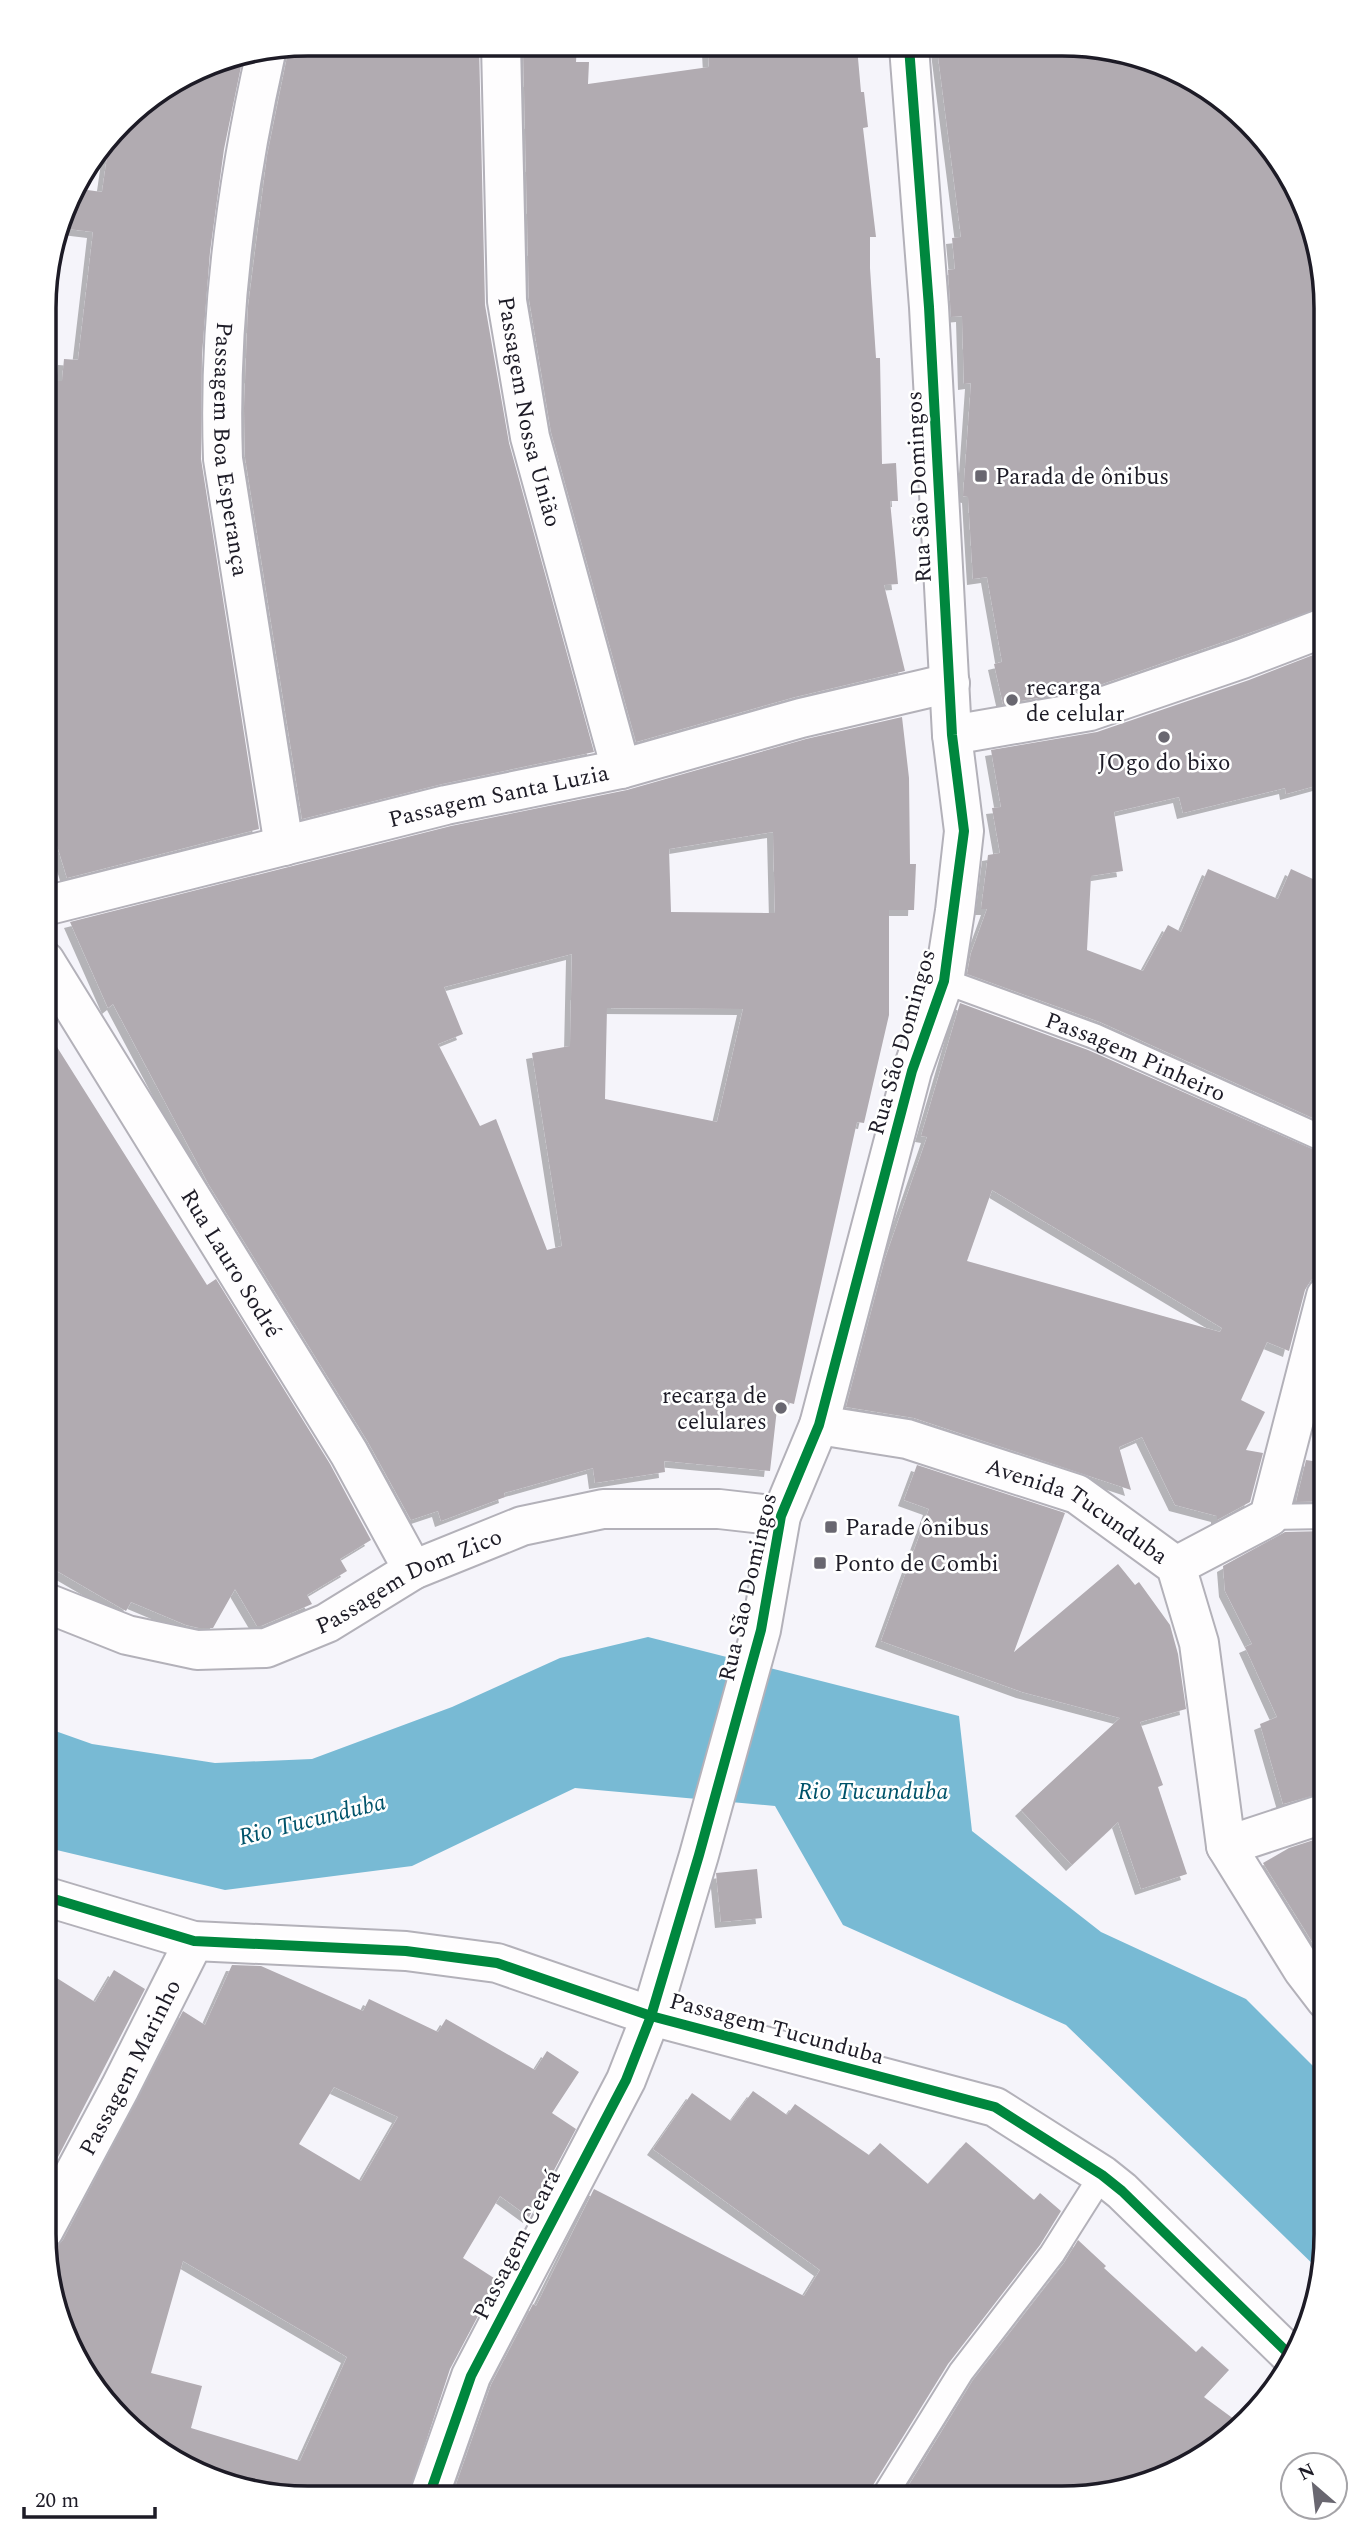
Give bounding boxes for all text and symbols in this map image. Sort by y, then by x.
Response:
street label: Passagem Nossa União [488,294,570,531]
street label: Passagem Boa Esperança [203,321,257,579]
street label: Rua São Domingos [897,390,942,584]
place label: Parada de ônibus [995,460,1169,495]
marker: Parada de ônibus [973,468,989,484]
place label: recarga de celular [1026,671,1125,732]
marker: recarga de celular [1004,692,1020,708]
marker: JOgo do bixo [1156,729,1172,745]
place label: JOgo do bixo [1098,746,1230,781]
street label: Passagem Santa Luzia [385,756,612,838]
street label: Rua São Domingos [859,945,946,1140]
street label: Passagem Pinheiro [1040,1004,1231,1112]
street label: Rua Lauro Sodré [171,1182,290,1345]
place label: recarga de celulares [662,1379,767,1440]
marker: recarga de celulares [773,1400,789,1416]
street label: Avenida Tucunduba [981,1450,1175,1574]
street label: Rua São Domingos [710,1490,787,1685]
place label: Parade ônibus [845,1511,989,1546]
marker: Parade ônibus [823,1519,839,1535]
street label: Passagem Dom Zico [311,1520,508,1645]
place label: Ponto de Combi [834,1547,999,1582]
marker: Ponto de Combi [812,1555,828,1571]
water label: Rio Tucunduba [798,1774,948,1810]
water label: Rio Tucunduba [235,1784,390,1856]
street label: Passagem Marinho [71,1974,191,2162]
street label: Passagem Tucunduba [665,1984,888,2075]
street label: Passagem Ceará [464,2163,570,2326]
north arrow [1279,2451,1349,2521]
text: N [1293,2456,1320,2489]
scale bar [24,2476,156,2520]
text: 20 m [35,2485,79,2517]

